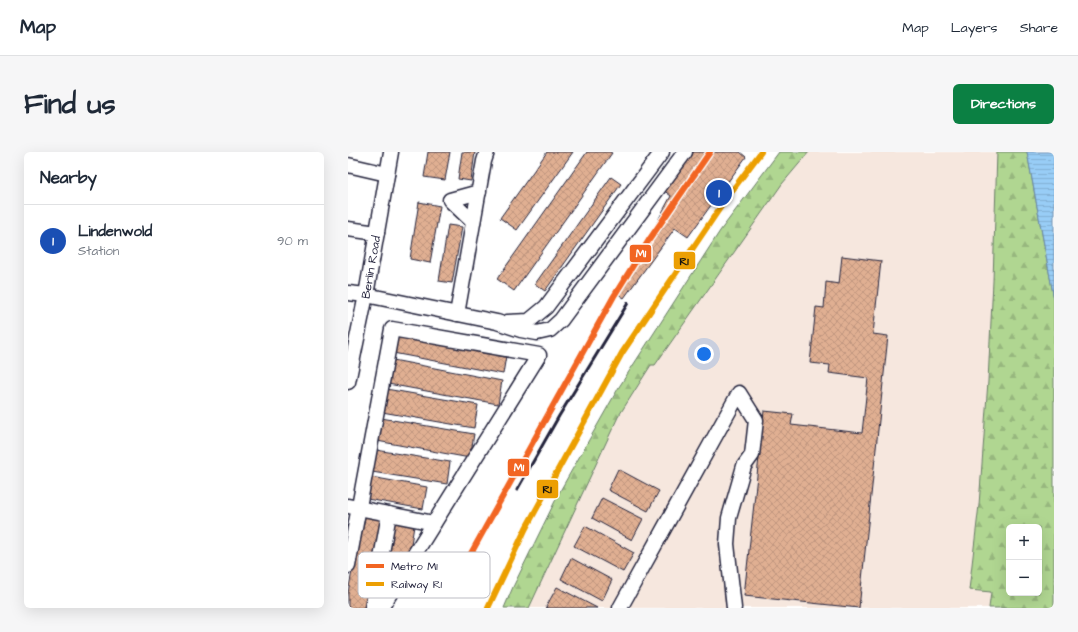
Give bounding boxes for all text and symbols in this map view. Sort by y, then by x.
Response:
text: Map [20,14,56,41]
text: Map [902,18,929,38]
text: Layers [951,18,998,38]
text: Share [1020,18,1058,38]
button: Directions [953,84,1054,124]
text: Find us [24,85,115,124]
text: Nearby [40,166,97,190]
pin: 1 [706,178,732,208]
text: Lindenwold [78,221,152,242]
text: 1 [52,232,54,250]
text: 90 m [277,232,308,250]
street label: Berlin Road [357,234,385,300]
text: Station [78,242,119,260]
line badge: M1 [629,244,652,263]
text: M1 [636,246,647,261]
line badge: R1 [673,251,696,270]
text: R1 [679,254,689,269]
your location [694,344,714,364]
line badge: M1 [507,458,530,477]
text: M1 [514,460,525,475]
line badge: R1 [536,479,559,499]
text: R1 [542,482,552,497]
map controls [1006,524,1042,596]
button: + [1006,524,1042,560]
legend [358,552,490,598]
text: Metro M1 [391,559,438,574]
button: − [1006,560,1042,596]
text: Railway R1 [391,577,443,593]

